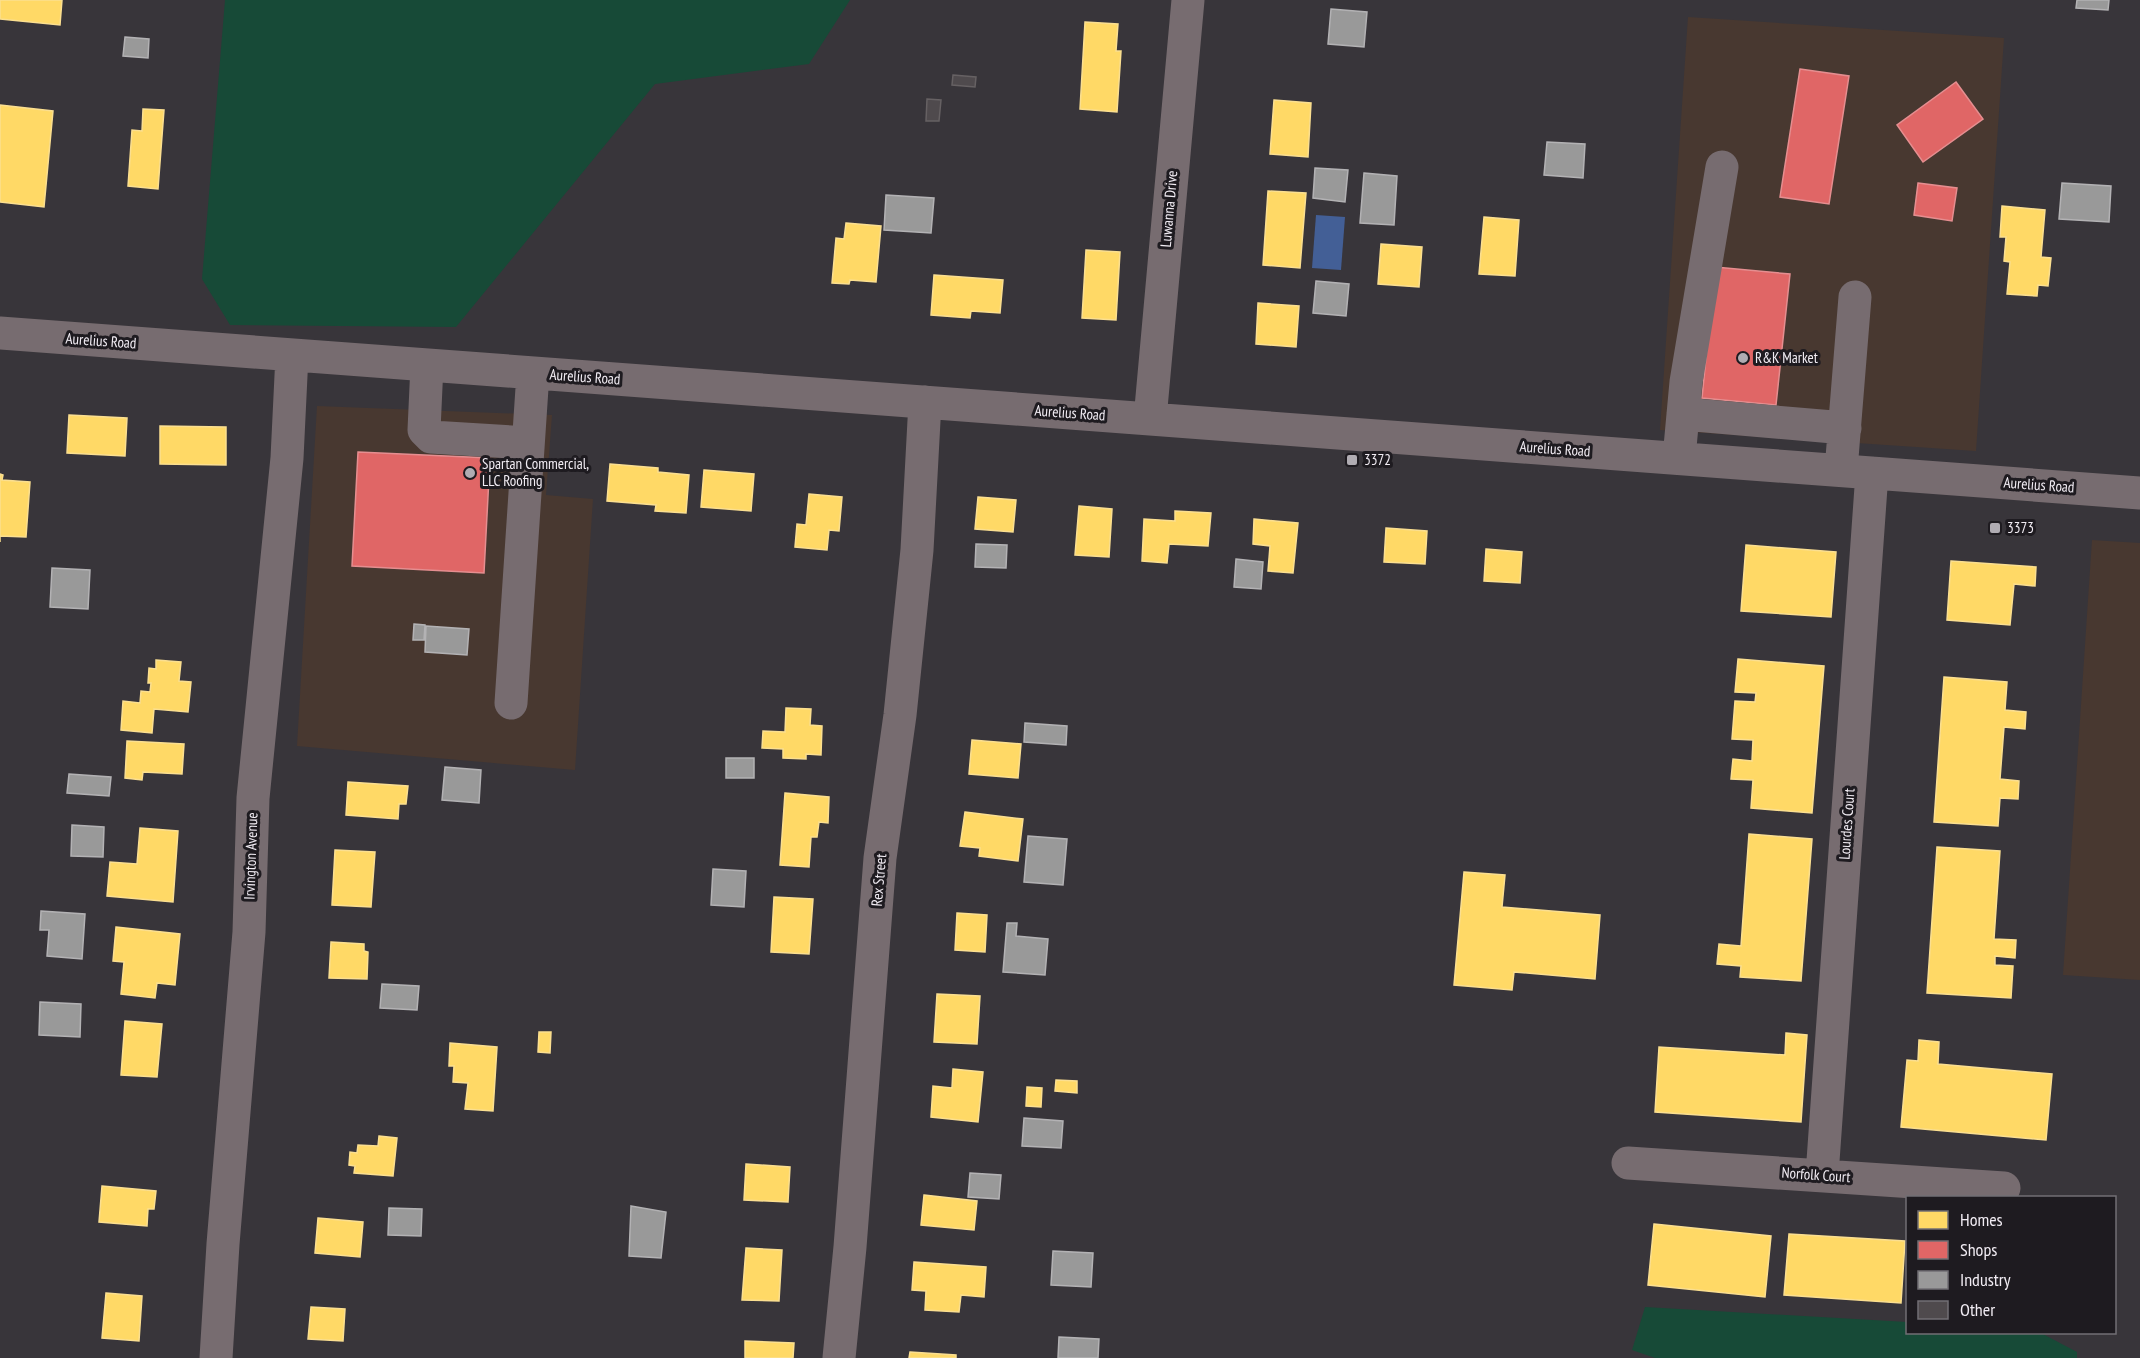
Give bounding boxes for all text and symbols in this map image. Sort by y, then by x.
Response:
street label: Luwanna Drive [1156,170,1181,248]
street label: Aurelius Road [65,329,137,352]
place label: R&K Market [1755,348,1818,367]
marker: R&K Market [1736,351,1750,365]
street label: Aurelius Road [549,365,621,388]
street label: Aurelius Road [1034,401,1106,424]
street label: Aurelius Road [1519,437,1591,460]
place label: 3372 [1364,450,1391,469]
marker: 3372 [1345,453,1359,467]
place label: Spartan Commercial, LLC Roofing [482,454,589,490]
marker: Spartan Commercial, LLC Roofing [463,466,477,480]
street label: Aurelius Road [2003,473,2075,496]
place label: 3373 [2007,518,2034,537]
marker: 3373 [1988,521,2002,535]
street label: Lourdes Court [1835,788,1858,860]
street label: Irvington Avenue [239,812,262,900]
street label: Rex Street [867,853,890,907]
street label: Norfolk Court [1781,1163,1851,1186]
legend [1906,1196,2116,1334]
text: Homes [1960,1208,2003,1231]
text: Shops [1960,1238,1997,1261]
text: Industry [1960,1268,2011,1291]
text: Other [1960,1298,1995,1321]

